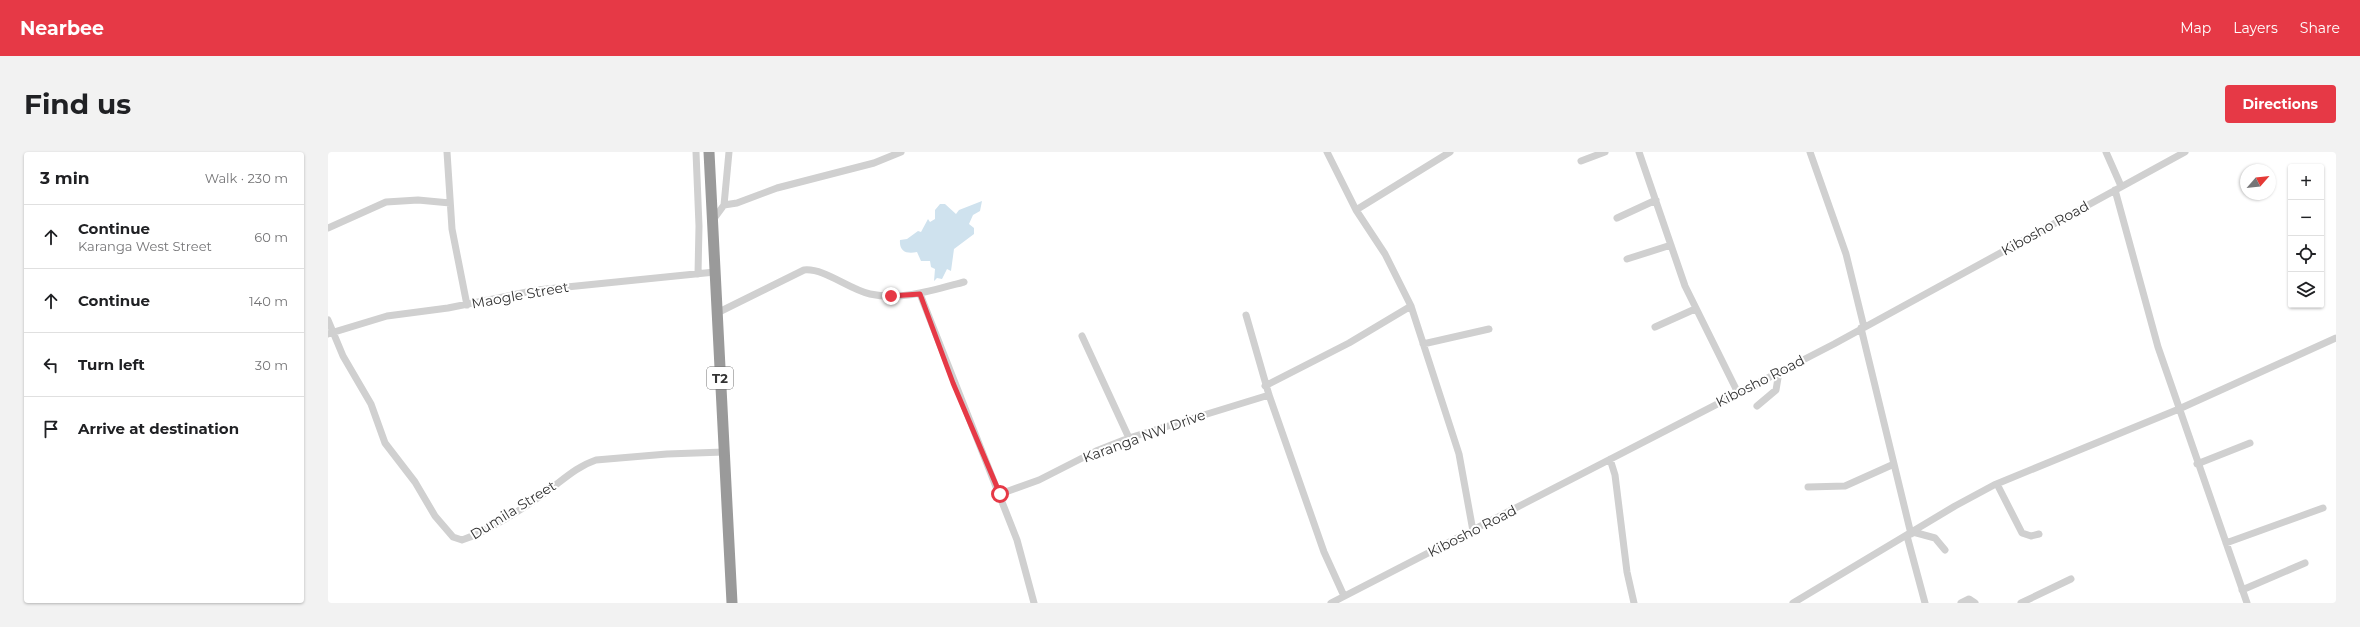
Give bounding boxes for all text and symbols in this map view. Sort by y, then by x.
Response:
text: Nearbee [20,17,104,40]
text: Map [2180,19,2211,37]
text: Layers [2233,19,2278,37]
text: Share [2300,19,2340,37]
button: Directions [2225,85,2336,123]
text: Find us [24,87,131,121]
north arrow [2240,164,2276,200]
map controls [2288,164,2324,308]
button: + [2288,164,2324,200]
text: 3 min [40,168,90,188]
text: Walk · 230 m [205,170,288,186]
street label: Kibosho Road [1998,197,2092,259]
button: − [2288,200,2324,236]
text: Continue [78,219,150,238]
icon: ahead [40,226,62,248]
text: 60 m [254,229,288,245]
button: locate [2288,236,2324,272]
text: Karanga West Street [78,238,212,254]
button: layers [2288,272,2324,308]
street label: Maogle Street [470,278,570,312]
route end [882,287,900,305]
icon: ahead [40,290,62,312]
text: Continue [78,291,150,310]
text: 140 m [249,293,288,309]
street label: Kibosho Road [1713,351,1807,411]
icon: left [40,354,62,376]
text: Turn left [78,355,145,374]
text: 30 m [255,357,288,373]
road number: T2 [707,367,733,389]
street label: Karanga NW Drive [1080,405,1208,467]
icon: arrive [40,418,62,440]
text: Arrive at destination [78,419,239,438]
street label: Dumila Street [467,476,559,543]
route start [991,485,1009,503]
street label: Kibosho Road [1425,501,1519,561]

